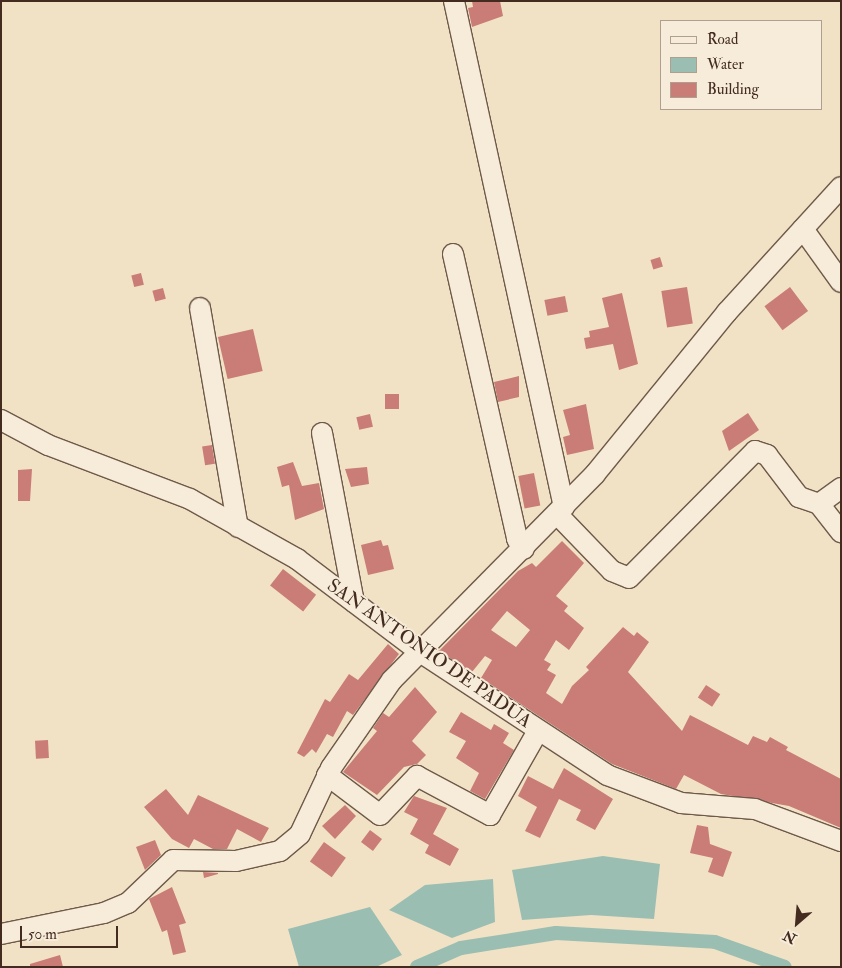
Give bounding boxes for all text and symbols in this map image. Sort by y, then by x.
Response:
legend [660,20,822,110]
text: Road [707,30,738,49]
text: Water [707,55,744,74]
text: Building [707,80,759,99]
street label: SAN ANTONIO DE PADUA [322,575,536,733]
north arrow [772,898,822,948]
scale bar [22,916,120,948]
text: 50 m [28,925,57,944]
text: N [781,926,799,947]

